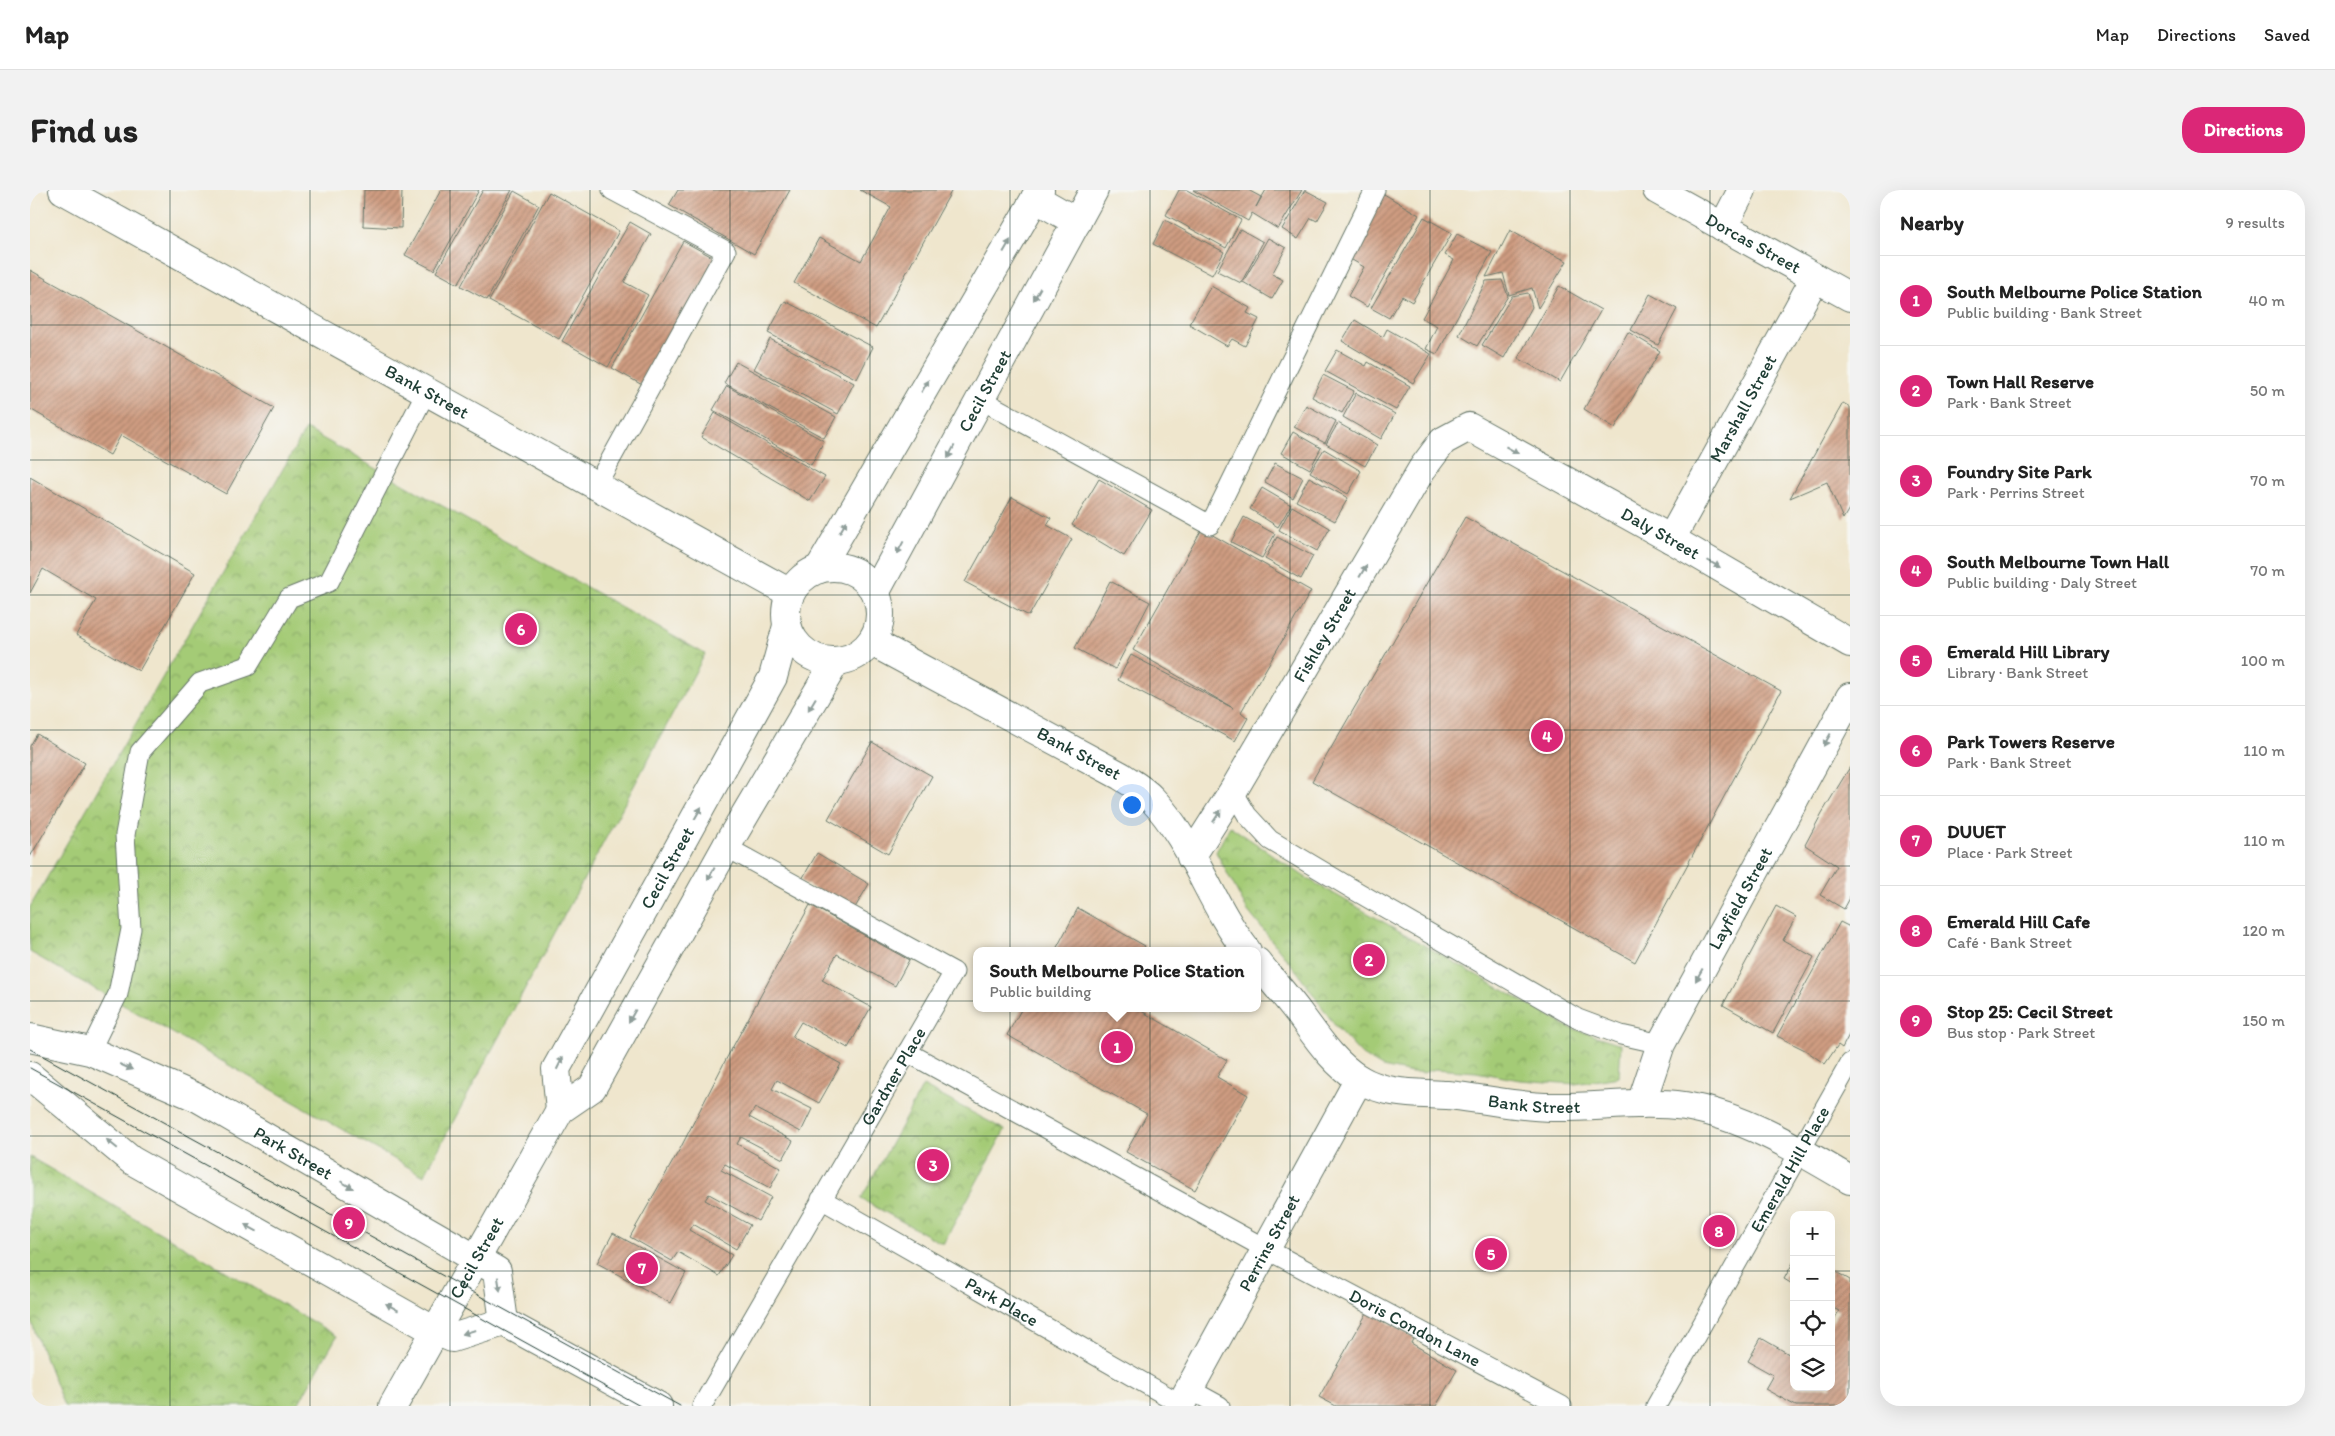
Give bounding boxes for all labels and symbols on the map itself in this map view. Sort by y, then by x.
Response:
street label: Dorcas Street [1702,208,1805,279]
one-way arrow [1003,240,1012,253]
one-way arrow [1033,287,1041,302]
street label: Cecil Street [954,346,1016,436]
street label: Marshall Street [1705,351,1782,466]
street label: Bank Street [381,360,473,424]
one-way arrow [921,380,930,393]
one-way arrow [947,445,955,460]
one-way arrow [1505,446,1518,455]
street label: Daly Street [1617,502,1704,564]
one-way arrow [839,520,848,533]
one-way arrow [896,541,904,555]
one-way arrow [1708,560,1721,569]
one-way arrow [1358,564,1367,577]
street label: Fishley Street [1288,584,1361,686]
pin: 6 [505,610,537,648]
one-way arrow [807,697,816,710]
pin: 4 [1531,717,1563,755]
street label: Bank Street [1033,722,1125,785]
one-way arrow [1823,733,1831,748]
your location [1119,792,1145,818]
one-way arrow [694,806,702,820]
one-way arrow [1213,809,1222,822]
street label: Cecil Street [636,823,699,913]
street label: Layfield Street [1704,843,1777,953]
one-way arrow [707,867,716,880]
pin: 2 [1353,941,1385,979]
one-way arrow [1695,968,1703,983]
one-way arrow [628,1008,636,1023]
street label: Gardner Place [856,1023,931,1130]
pin: 1 [1101,1028,1133,1066]
one-way arrow [556,1055,565,1070]
one-way arrow [119,1064,133,1072]
street label: Bank Street [1486,1090,1581,1118]
street label: Emerald Hill Place [1746,1102,1834,1236]
street label: Park Street [250,1122,337,1185]
one-way arrow [106,1138,118,1150]
pin: 3 [917,1146,949,1184]
one-way arrow [340,1180,353,1189]
street label: Perrins Street [1234,1190,1305,1295]
pin: 9 [333,1204,365,1242]
pin: 8 [1703,1212,1735,1250]
street label: Cecil Street [445,1213,508,1303]
one-way arrow [244,1223,257,1232]
pin: 5 [1475,1235,1507,1273]
pin: 7 [626,1249,658,1287]
street label: Park Place [961,1272,1042,1331]
one-way arrow [495,1277,503,1293]
street label: Doris Condon Lane [1345,1284,1484,1372]
one-way arrow [386,1303,399,1312]
one-way arrow [462,1329,477,1337]

